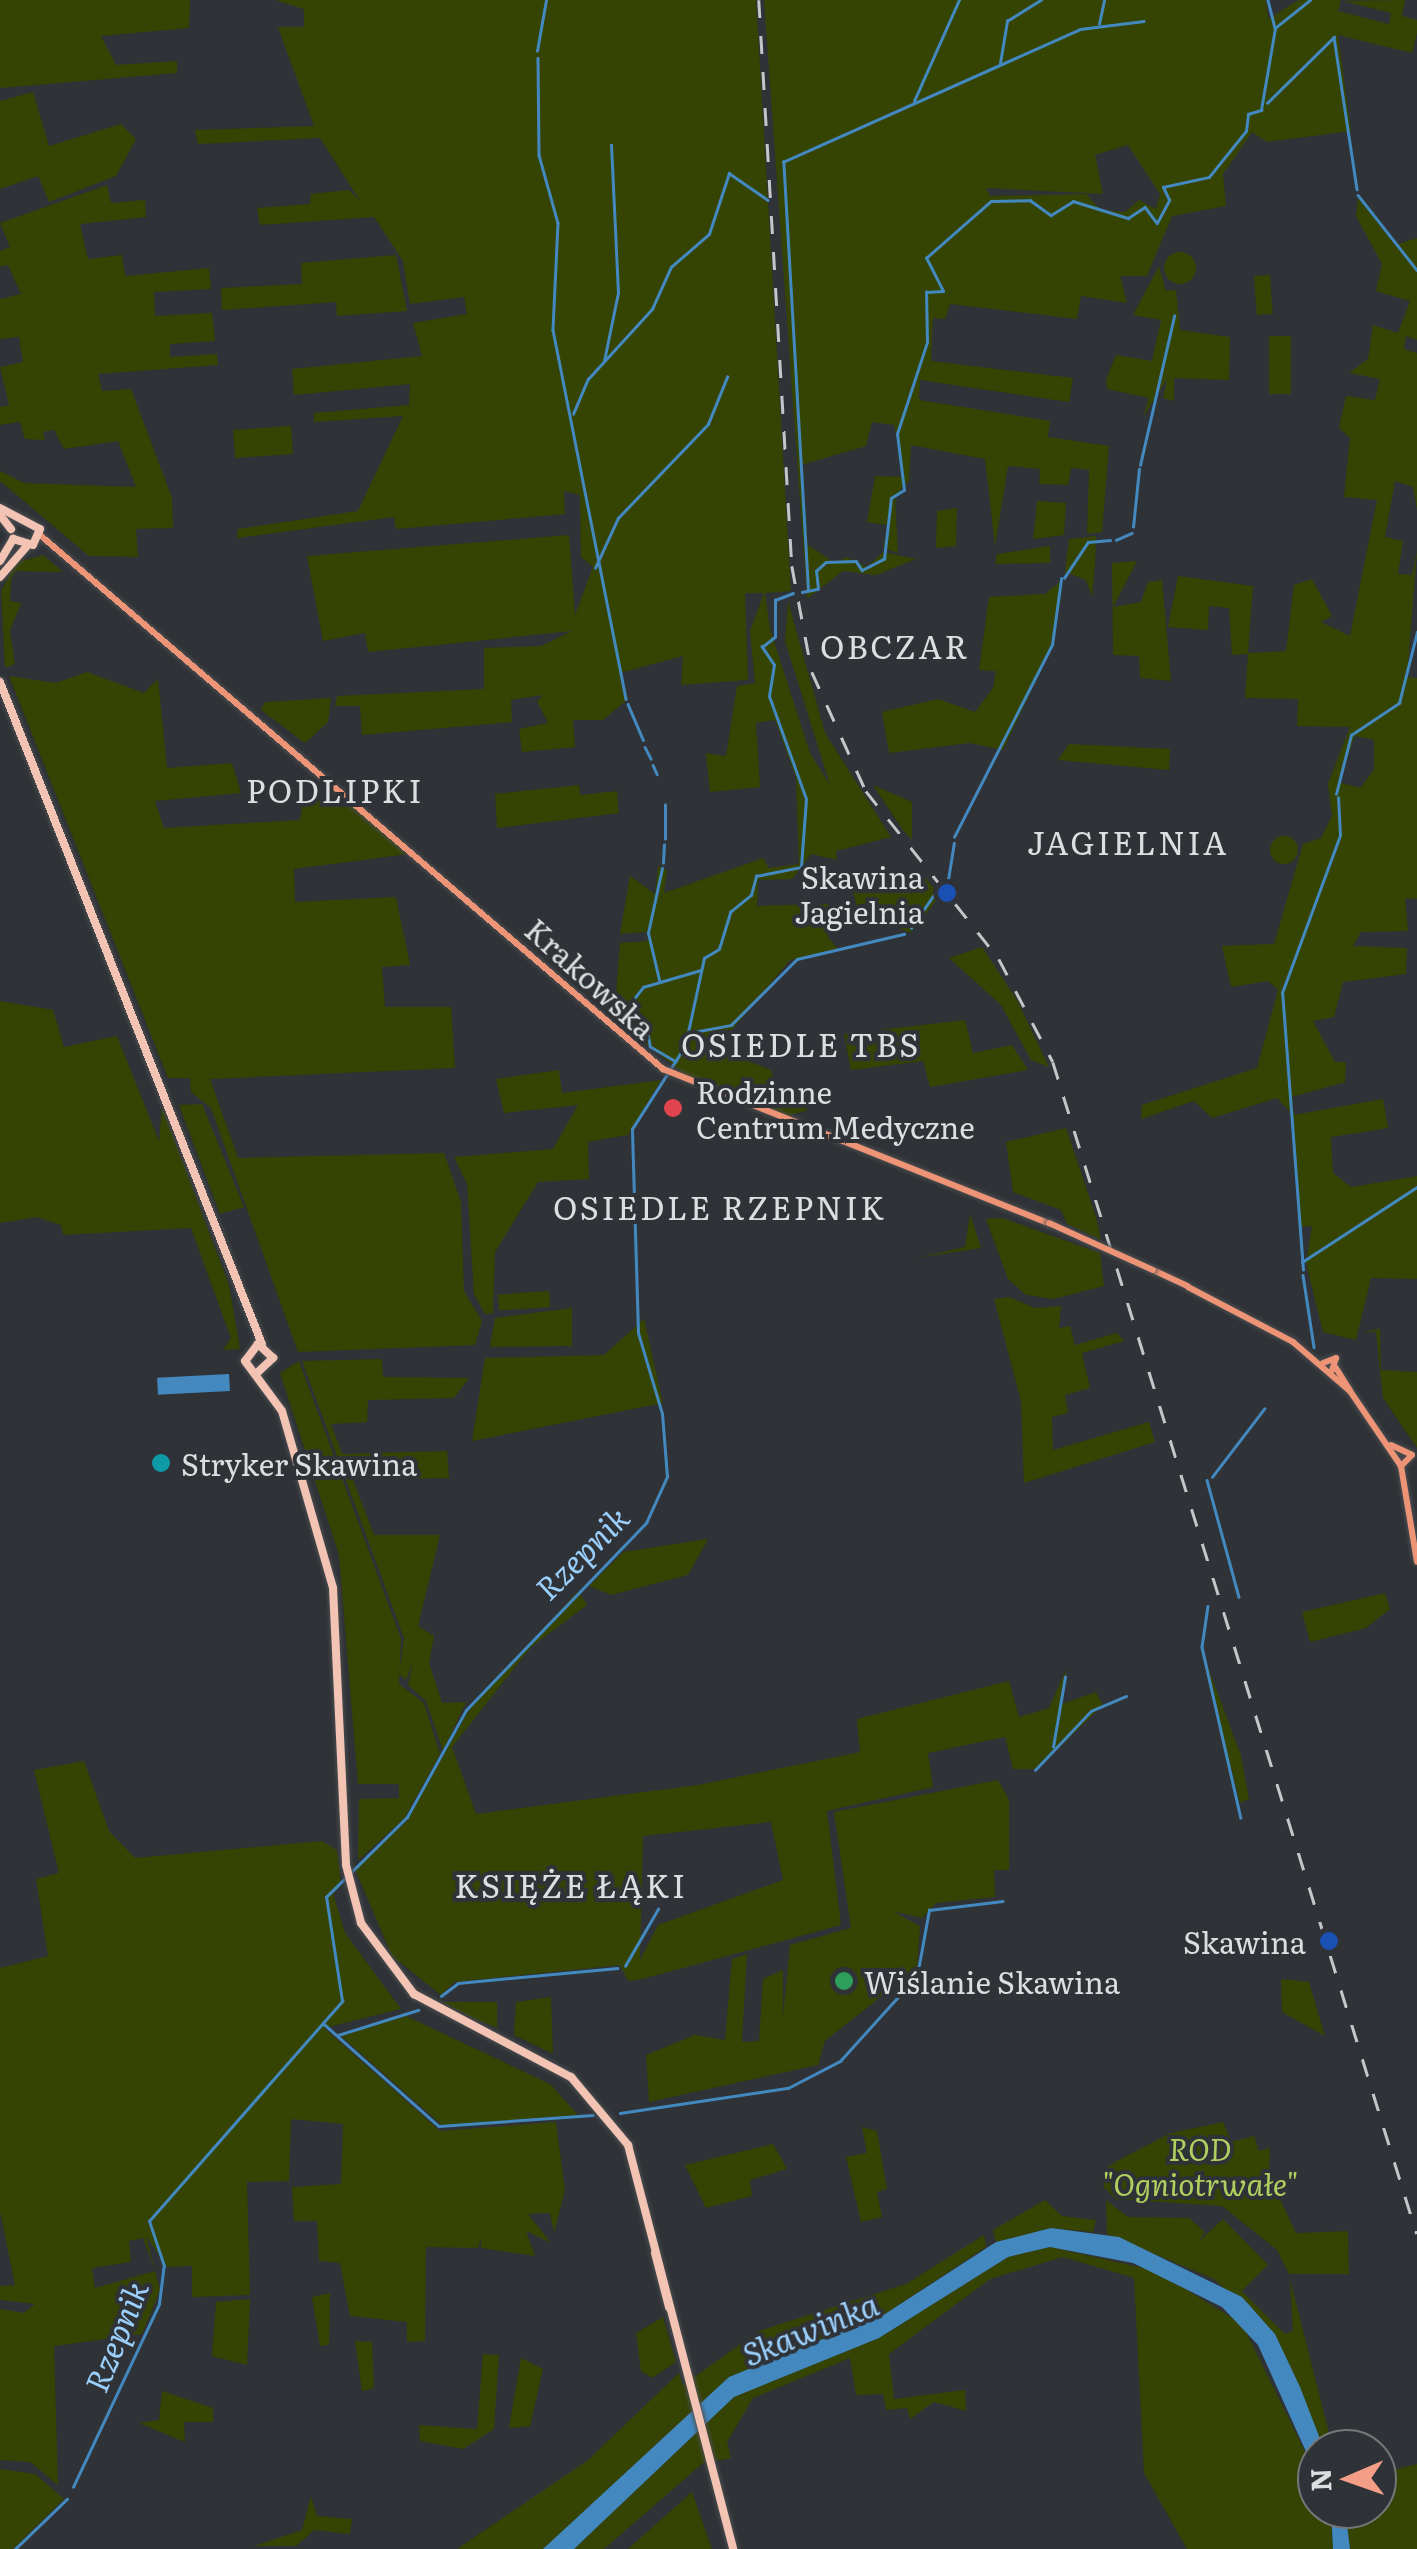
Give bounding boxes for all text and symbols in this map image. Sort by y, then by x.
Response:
district label: OBCZAR [820,626,970,664]
district label: PODLIPKI [246,770,424,808]
district label: JAGIELNIA [1027,822,1229,860]
place label: Skawina Jagielnia [795,858,924,928]
marker: Skawina Jagielnia [934,880,960,906]
street label: Krakowska [519,910,663,1046]
district label: OSIEDLE TBS [681,1024,921,1062]
place label: Rodzinne Centrum Medyczne [696,1073,975,1144]
marker: Rodzinne Centrum Medyczne [660,1095,686,1121]
district label: OSIEDLE RZEPNIK [553,1187,887,1225]
place label: Stryker Skawina [181,1445,417,1481]
marker: Stryker Skawina [150,1452,172,1474]
water label: Rzepnik [526,1497,636,1607]
district label: KSIĘŻE ŁĄKI [454,1865,688,1903]
place label: Skawina [1183,1923,1306,1959]
marker: Skawina [1316,1928,1342,1954]
place label: Wiślanie Skawina [864,1963,1120,1999]
marker: Wiślanie Skawina [833,1970,855,1992]
park label: ROD "Ogniotrwałe" [1102,2130,1298,2200]
water label: Rzepnik [75,2275,155,2397]
water label: Skawinka [737,2283,883,2373]
north arrow [1297,2429,1397,2529]
text: N [1298,2468,1340,2492]

